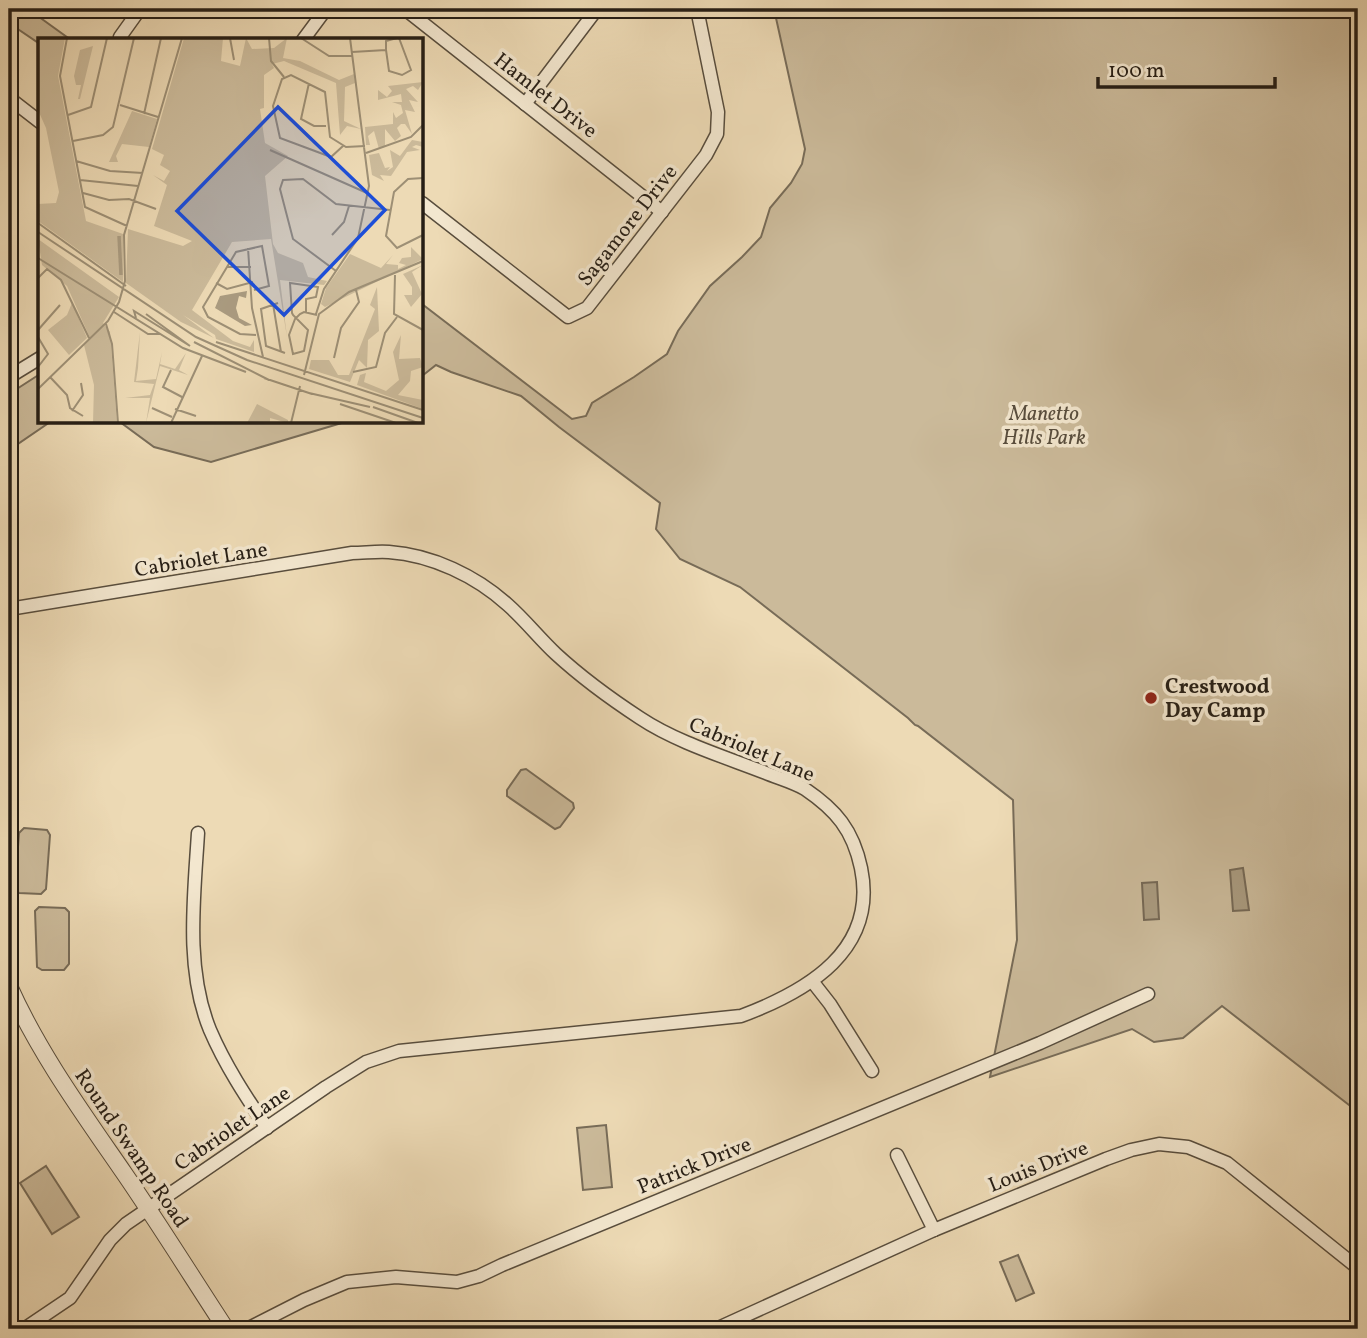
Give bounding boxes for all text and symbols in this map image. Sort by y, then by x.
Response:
inset map [38,38,424,424]
scale bar [1098,46,1274,90]
street label: Hamlet Drive [487,47,603,146]
text: 100 m [1108,57,1165,86]
street label: Sagamore Drive [571,159,685,293]
park label: Manetto Hills Park [1002,400,1086,453]
street label: Cabriolet Lane [133,536,270,585]
place label: Crestwood Day Camp [1165,673,1270,726]
marker: Crestwood Day Camp [1143,690,1159,706]
street label: Cabriolet Lane [684,711,819,790]
street label: Round Swamp Road [67,1064,195,1234]
street label: Cabriolet Lane [169,1080,297,1179]
street label: Patrick Drive [633,1130,756,1202]
street label: Louis Drive [984,1134,1093,1201]

